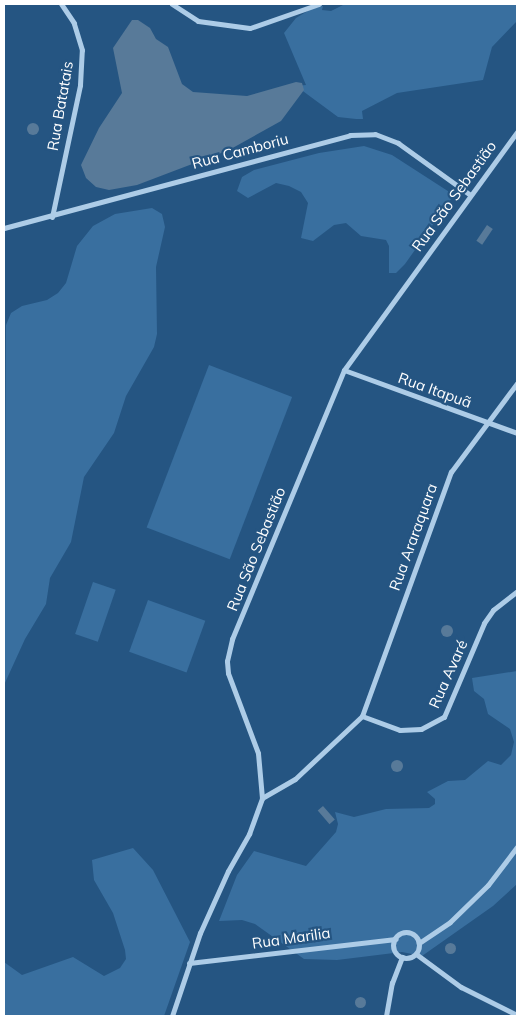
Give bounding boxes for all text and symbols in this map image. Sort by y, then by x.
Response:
street label: Rua Batatais [43,60,77,152]
street label: Rua Camboriu [190,129,290,173]
street label: Rua São Sebastião [408,137,500,255]
street label: Rua Itapuã [396,368,474,412]
street label: Rua Araraquara [385,481,441,593]
street label: Rua São Sebastião [223,484,289,614]
street label: Rua Avaré [425,637,471,711]
street label: Rua Marilia [251,924,331,952]

